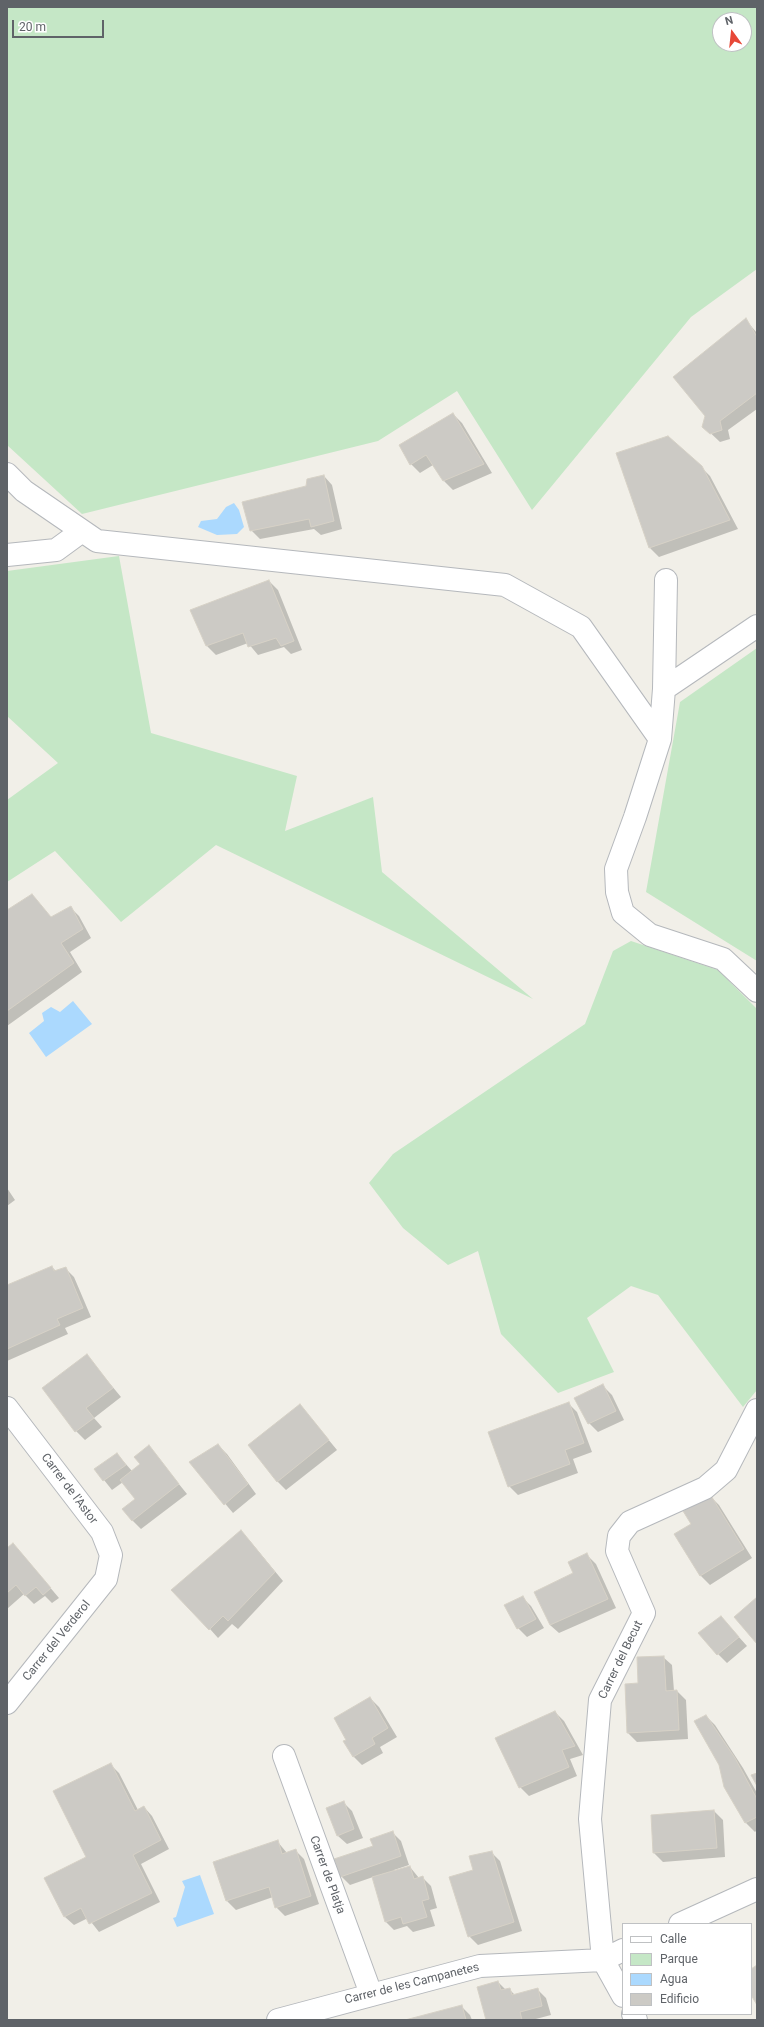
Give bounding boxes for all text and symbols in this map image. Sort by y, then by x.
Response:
scale bar [14,12,106,38]
north arrow [712,12,752,52]
text: N [724,14,734,28]
text: 20 m [19,20,46,34]
street label: Carrer de l'Astor [38,1451,100,1527]
street label: Carrer del Verderol [20,1598,94,1684]
street label: Carrer del Becut [596,1618,646,1702]
street label: Carrer de Platja [306,1834,348,1916]
legend [622,1923,752,2015]
text: Calle [660,1932,687,1946]
text: Parque [660,1952,698,1966]
street label: Carrer de les Campanetes [343,1960,481,2008]
text: Agua [660,1972,688,1986]
text: Edificio [660,1992,699,2006]

